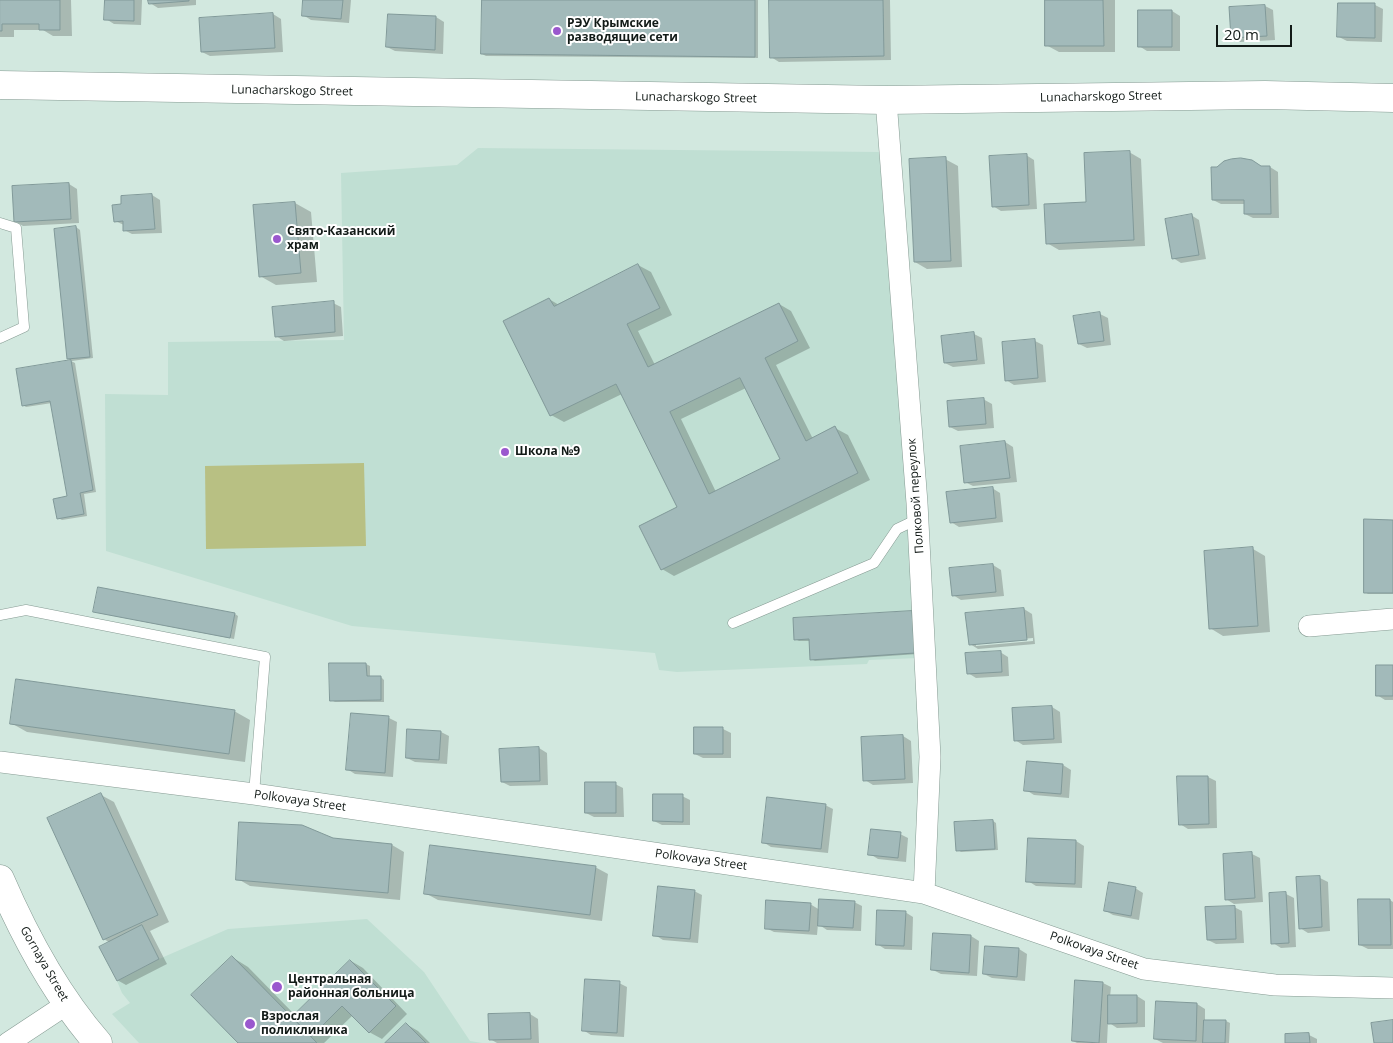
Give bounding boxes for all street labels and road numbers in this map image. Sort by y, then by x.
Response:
street label: Lunacharskogo Street [231,83,353,99]
street label: Lunacharskogo Street [1040,89,1162,105]
street label: Lunacharskogo Street [635,90,757,106]
street label: Полковой переулок [905,438,927,554]
street label: Polkovaya Street [253,787,347,815]
street label: Polkovaya Street [654,846,748,874]
street label: Gornaya Street [17,924,71,1004]
street label: Polkovaya Street [1048,929,1140,973]

